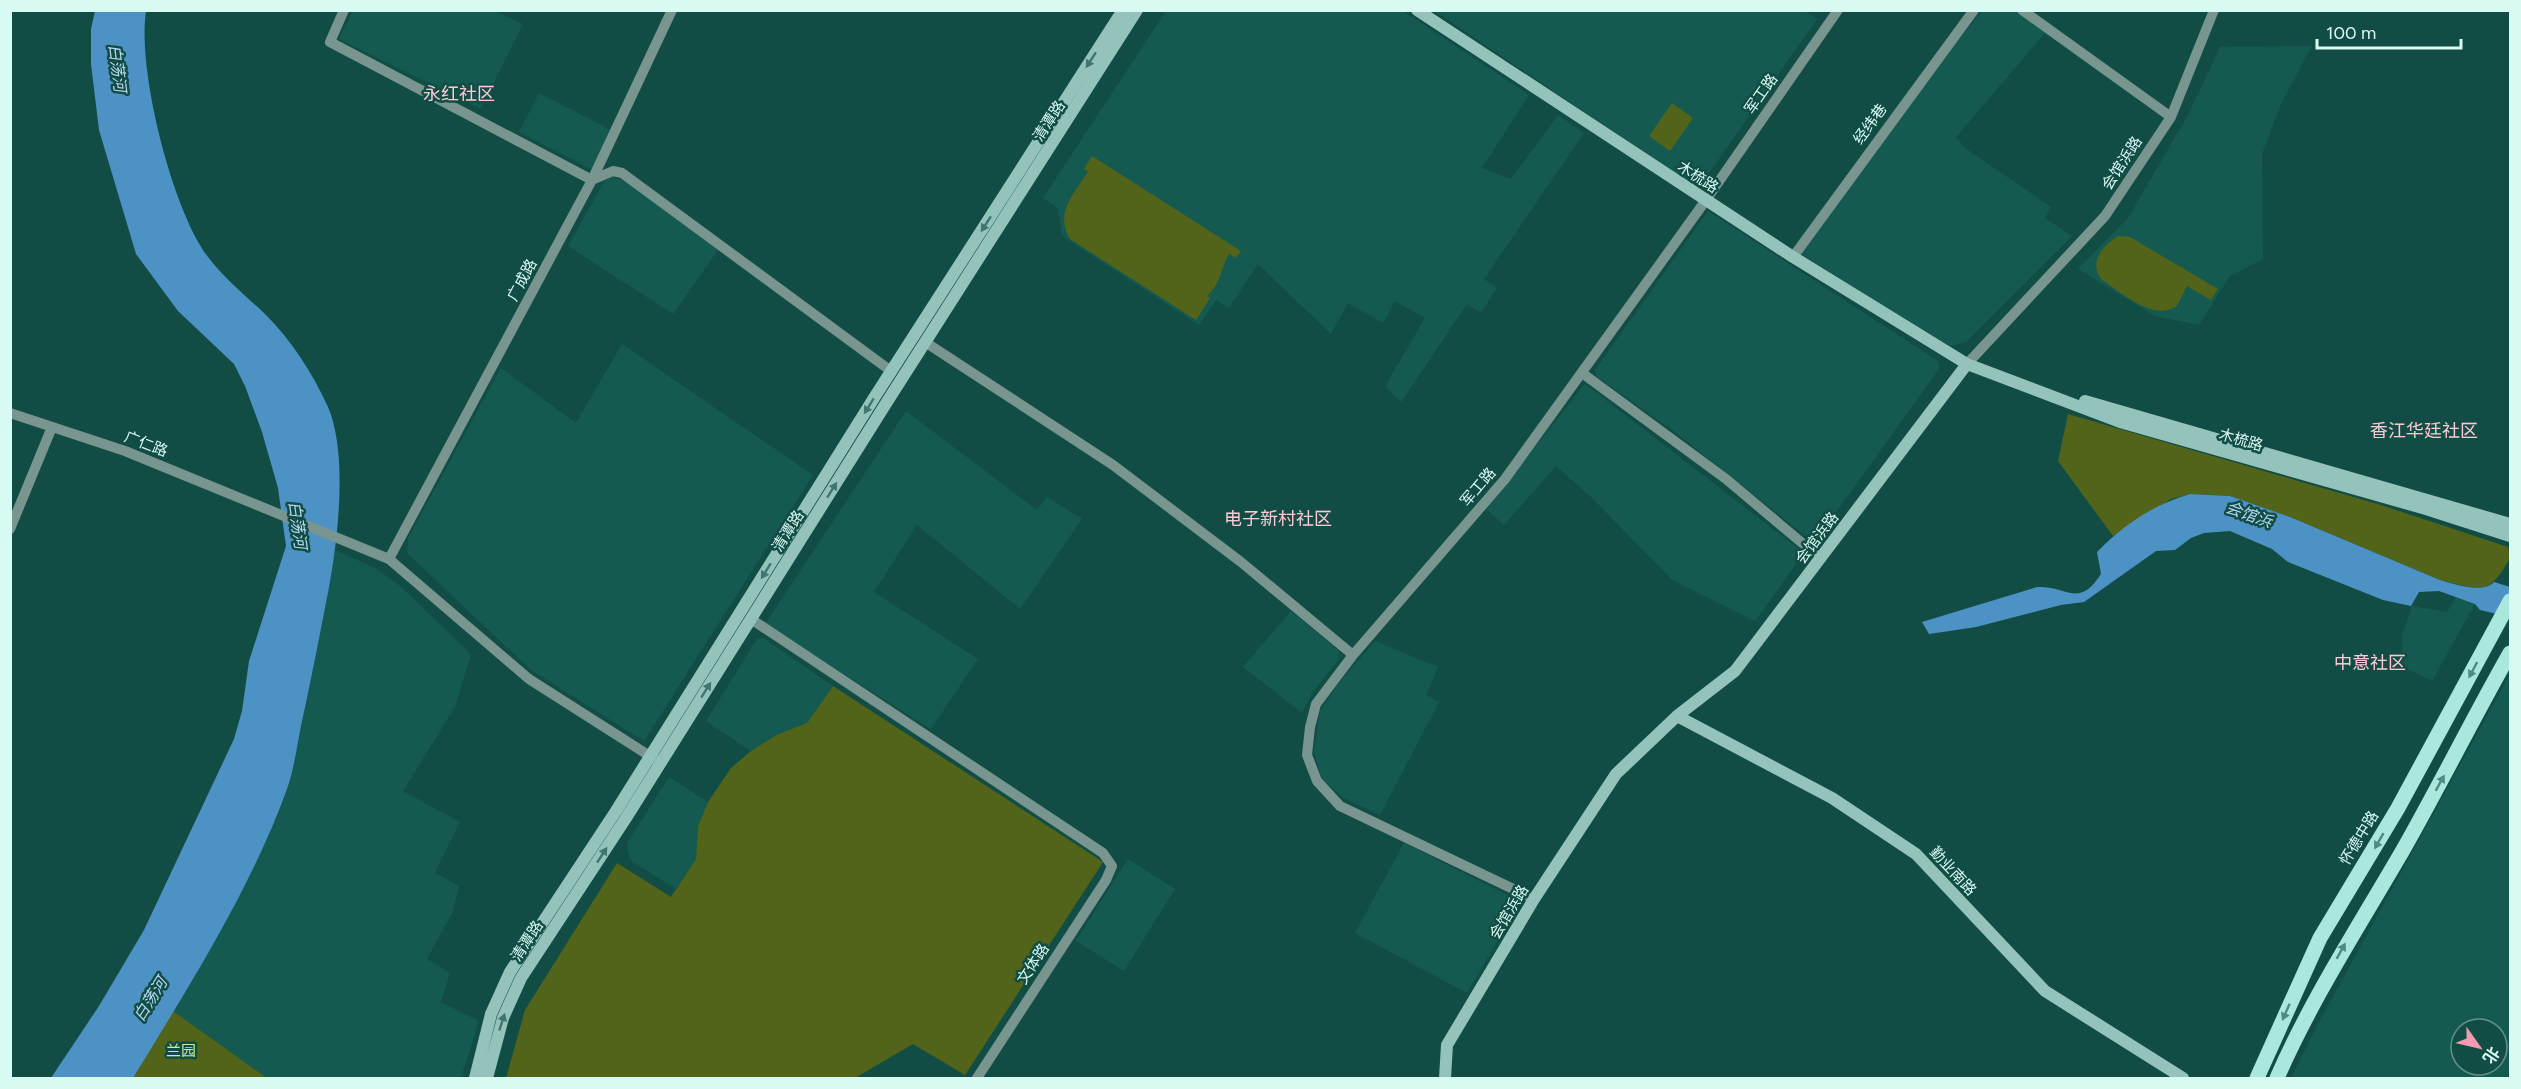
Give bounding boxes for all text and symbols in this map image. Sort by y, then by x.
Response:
scale bar [2317,12,2461,50]
text: 100 m [2326,22,2376,44]
water label: 白荡河 [105,43,130,96]
one-way arrow [1086,52,1097,68]
street label: 军工路 [1741,70,1781,118]
district label: 永红社区 [423,83,495,105]
street label: 清潭路 [1029,97,1069,145]
street label: 经纬巷 [1849,101,1891,147]
street label: 会馆浜路 [2098,133,2146,193]
street label: 木梳路 [1674,157,1722,197]
one-way arrow [981,216,992,232]
street label: 广成路 [503,256,541,304]
one-way arrow [864,398,875,414]
district label: 香江华廷社区 [2370,420,2478,442]
street label: 木梳路 [2217,425,2265,455]
street label: 广仁路 [122,428,170,460]
street label: 军工路 [1457,464,1499,510]
one-way arrow [826,481,837,498]
water label: 会馆浜 [2223,497,2277,532]
water label: 白荡河 [285,500,311,553]
street label: 清潭路 [768,507,808,555]
district label: 电子新村社区 [1224,508,1332,530]
street label: 会馆浜路 [1792,509,1842,567]
one-way arrow [761,563,772,579]
district label: 中意社区 [2334,652,2406,674]
one-way arrow [2468,662,2478,679]
one-way arrow [700,682,711,698]
one-way arrow [2435,775,2445,792]
street label: 怀德中路 [2336,808,2382,868]
one-way arrow [2373,833,2384,849]
street label: 勤业南路 [1926,843,1980,899]
one-way arrow [596,847,607,863]
street label: 会馆浜路 [1486,882,1532,942]
street label: 清潭路 [507,917,547,965]
street label: 文体路 [1013,940,1053,988]
one-way arrow [2336,943,2346,960]
water label: 白荡河 [130,971,173,1025]
one-way arrow [2282,1004,2291,1021]
one-way arrow [498,1013,507,1031]
north arrow [2449,1017,2509,1077]
park label: 兰园 [166,1042,196,1060]
text: 北 [2479,1043,2503,1067]

